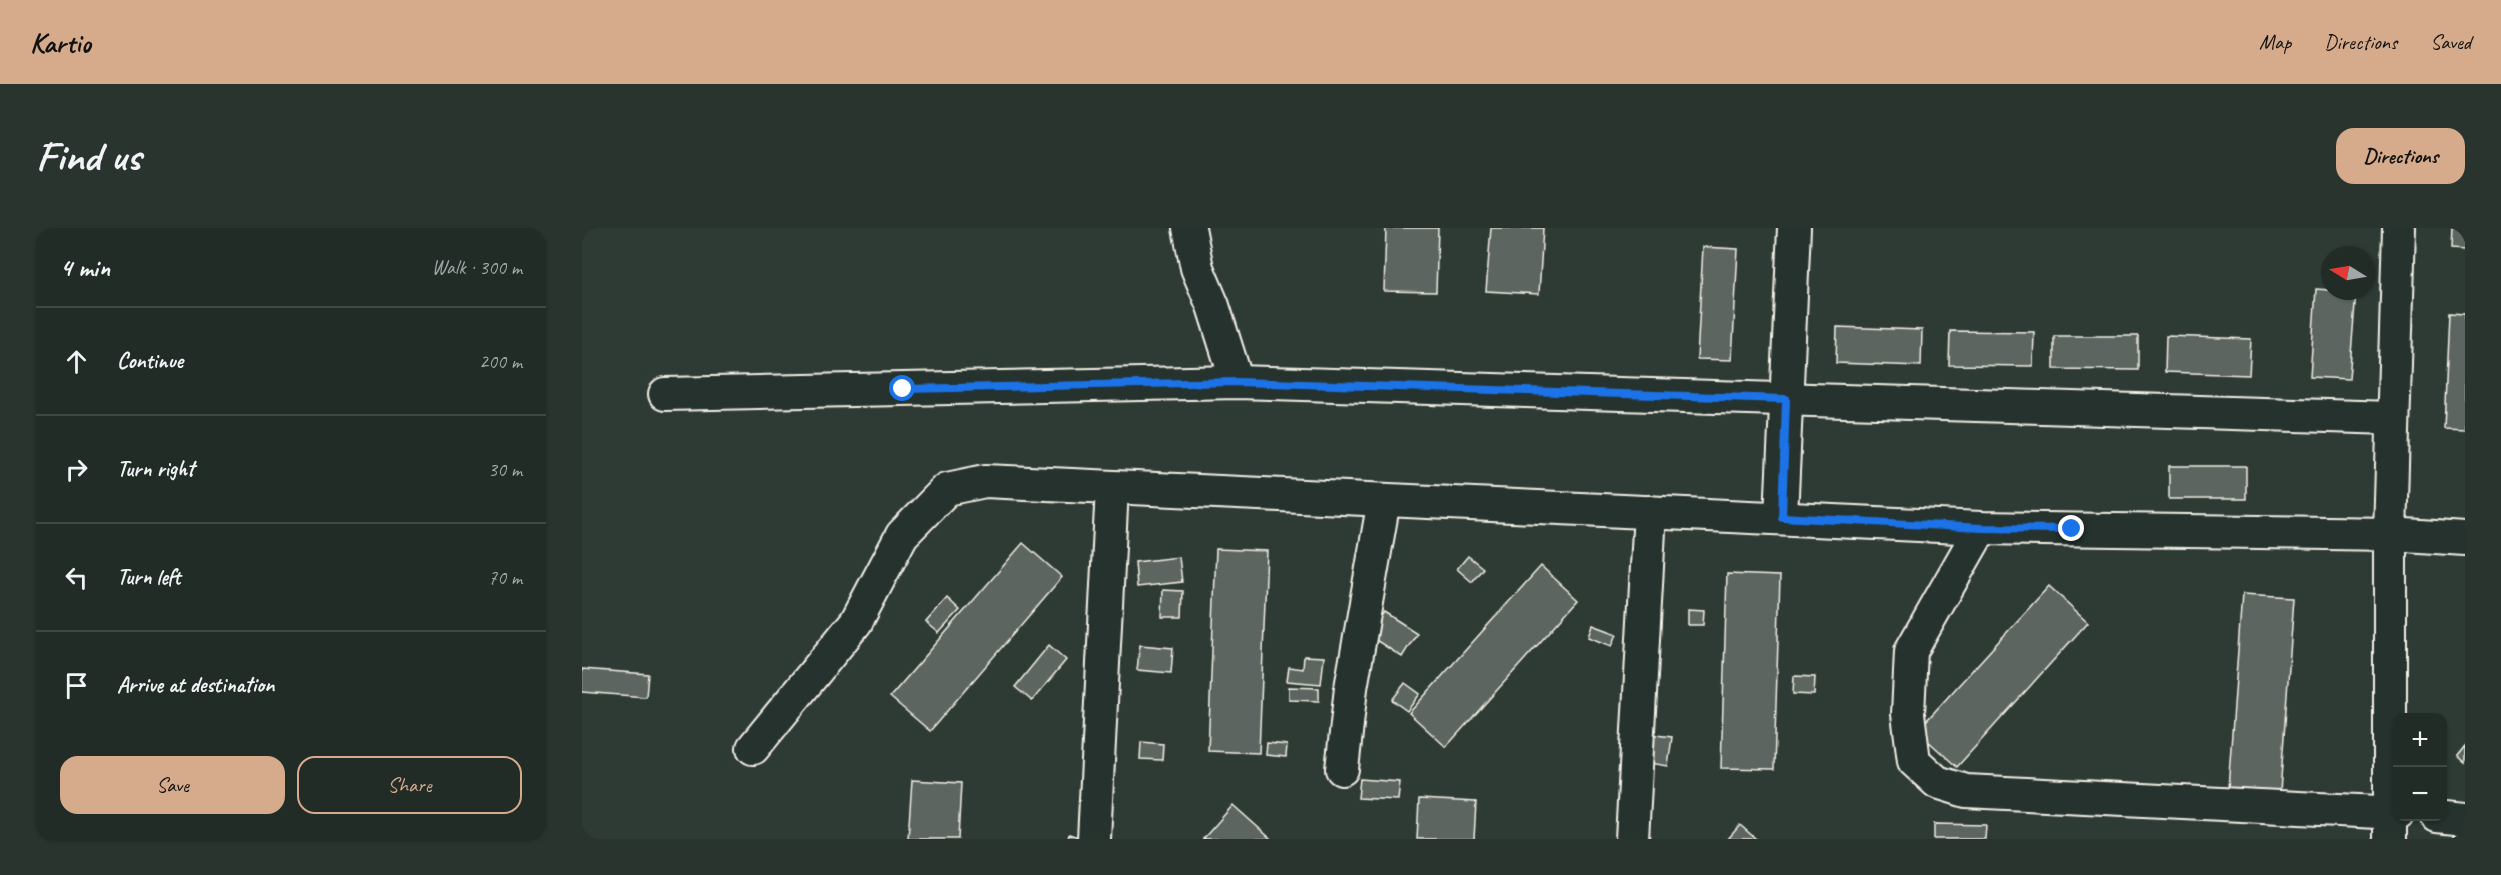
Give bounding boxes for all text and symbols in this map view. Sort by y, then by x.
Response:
text: Kartio [30,25,91,60]
text: Map [2259,29,2291,55]
text: Directions [2324,29,2397,55]
text: Saved [2430,29,2471,55]
button: Directions [2336,128,2465,184]
text: Find us [36,130,141,183]
north arrow [2321,246,2375,300]
text: 4 min [60,251,110,284]
text: Walk · 300 m [432,255,522,280]
icon: ahead [60,345,93,378]
text: Continue [117,347,183,375]
text: 200 m [479,349,522,374]
route start [889,375,915,401]
icon: right [60,453,93,486]
text: Turn right [117,455,194,483]
text: 30 m [488,457,522,482]
route end [2058,515,2084,541]
icon: left [60,561,93,594]
text: Turn left [117,563,181,591]
text: 70 m [488,565,522,590]
icon: arrive [60,669,93,702]
text: Arrive at destination [117,671,274,699]
map controls [2393,713,2447,821]
button: + [2393,713,2447,767]
button: Save [60,756,285,814]
button: Share [297,756,522,814]
button: − [2393,767,2447,821]

